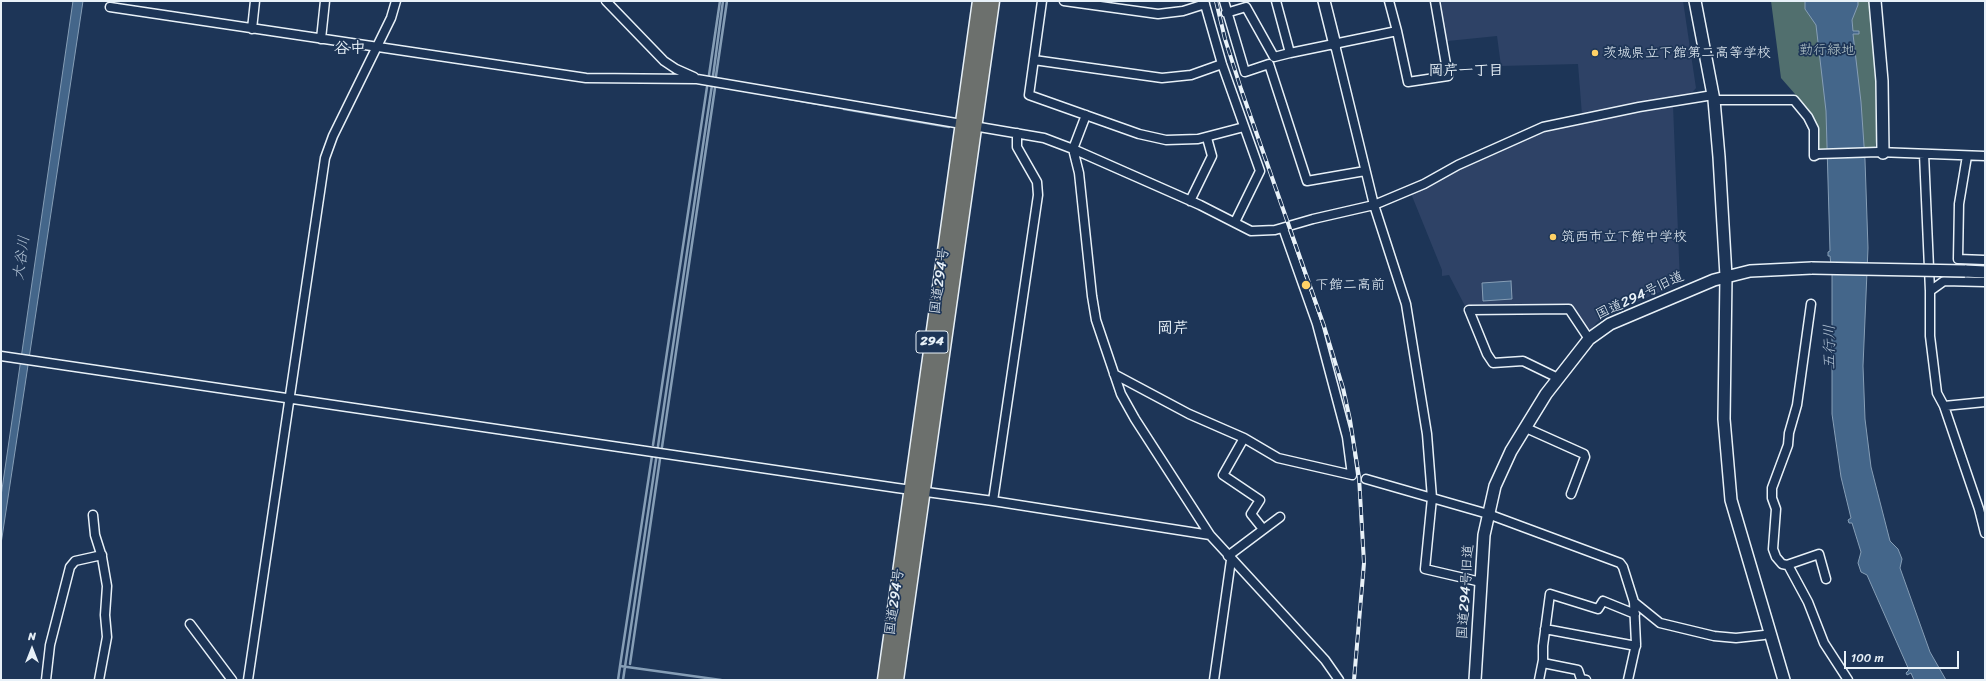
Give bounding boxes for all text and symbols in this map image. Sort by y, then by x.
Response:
district label: 谷中 [334,39,366,59]
park label: 勤行緑地 [1799,42,1855,58]
place label: 茨城県立下館第二高等学校 [1603,45,1771,61]
marker: 茨城県立下館第二高等学校 [1590,48,1600,58]
district label: 岡芹一丁目 [1429,62,1503,80]
place label: 筑西市立下館中学校 [1561,229,1687,245]
marker: 筑西市立下館中学校 [1548,232,1558,242]
water label: 大谷川 [10,234,34,282]
street label: 国道294号 [927,246,953,316]
street label: 国道294号旧道 [1593,268,1687,324]
place label: 下館二高前 [1315,277,1385,293]
marker: 下館二高前 [1300,279,1312,291]
district label: 岡芹 [1157,319,1189,339]
water label: 五行川 [1821,325,1839,369]
road number: 294 [916,331,948,353]
street label: 国道294号旧道 [1454,544,1478,640]
street label: 国道294号 [882,567,908,637]
text: N [28,627,36,646]
north arrow [12,629,52,669]
scale bar [1846,643,1961,669]
text: 100 m [1851,647,1884,669]

